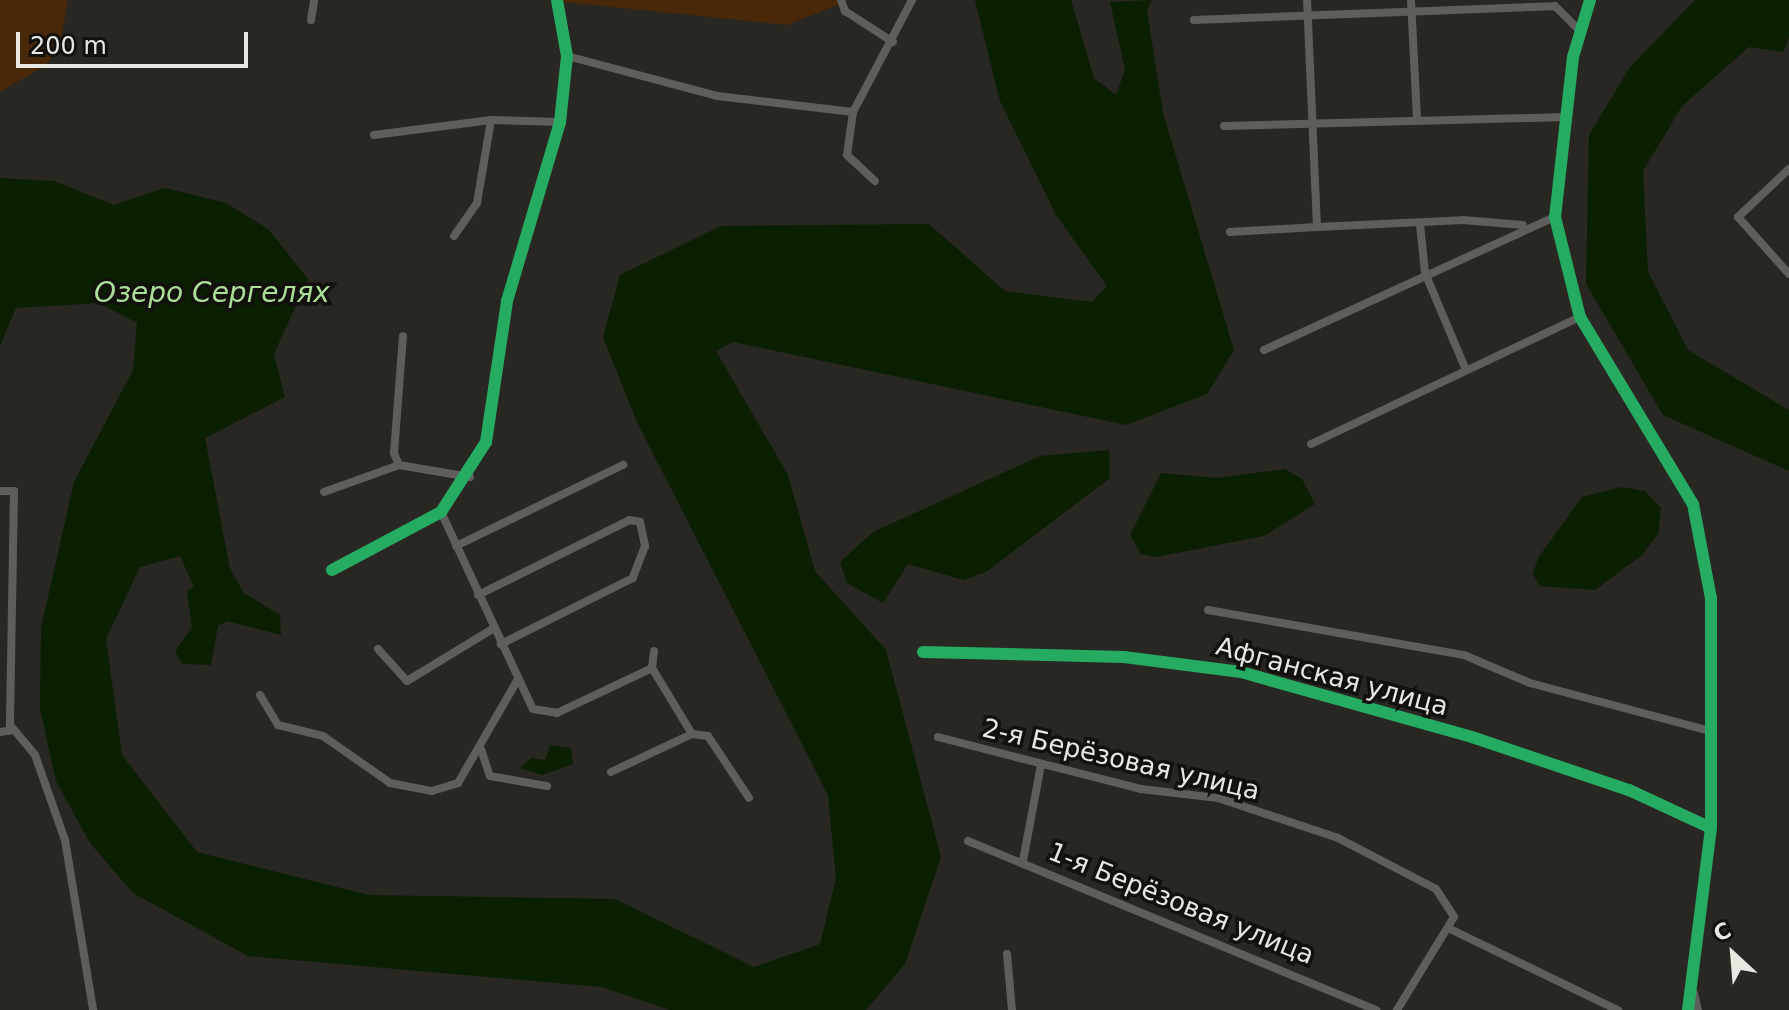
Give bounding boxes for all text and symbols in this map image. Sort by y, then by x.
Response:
scale bar [20,16,252,66]
text: 200 m [30,32,107,60]
water label: Озеро Сергелях [94,276,330,310]
street label: Афганская улица [1213,631,1451,723]
street label: 2-я Берёзовая улица [979,713,1263,807]
street label: 1-я Берёзовая улица [1044,836,1318,972]
north arrow [1693,914,1773,994]
text: С [1710,917,1735,947]

